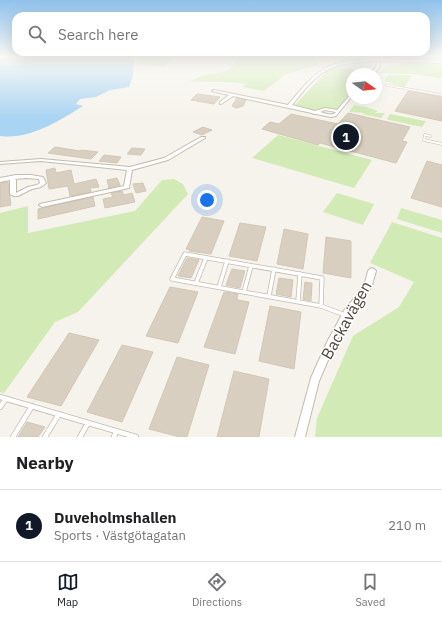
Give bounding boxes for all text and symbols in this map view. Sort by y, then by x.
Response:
search box [12,12,430,56]
icon: search [26,23,48,45]
text: Search here [58,25,138,44]
north arrow [346,68,382,104]
pin: 1 [333,122,359,152]
your location [197,190,217,210]
street label: Backavägen [316,277,376,363]
text: Nearby [16,452,74,474]
text: Duveholmshallen [54,508,177,527]
text: 1 [25,517,33,534]
text: 210 m [388,517,426,534]
text: Sports · Västgötagatan [54,527,186,544]
tab: Map [57,571,79,609]
tab: Directions [192,571,242,609]
tab: Saved [355,571,385,609]

